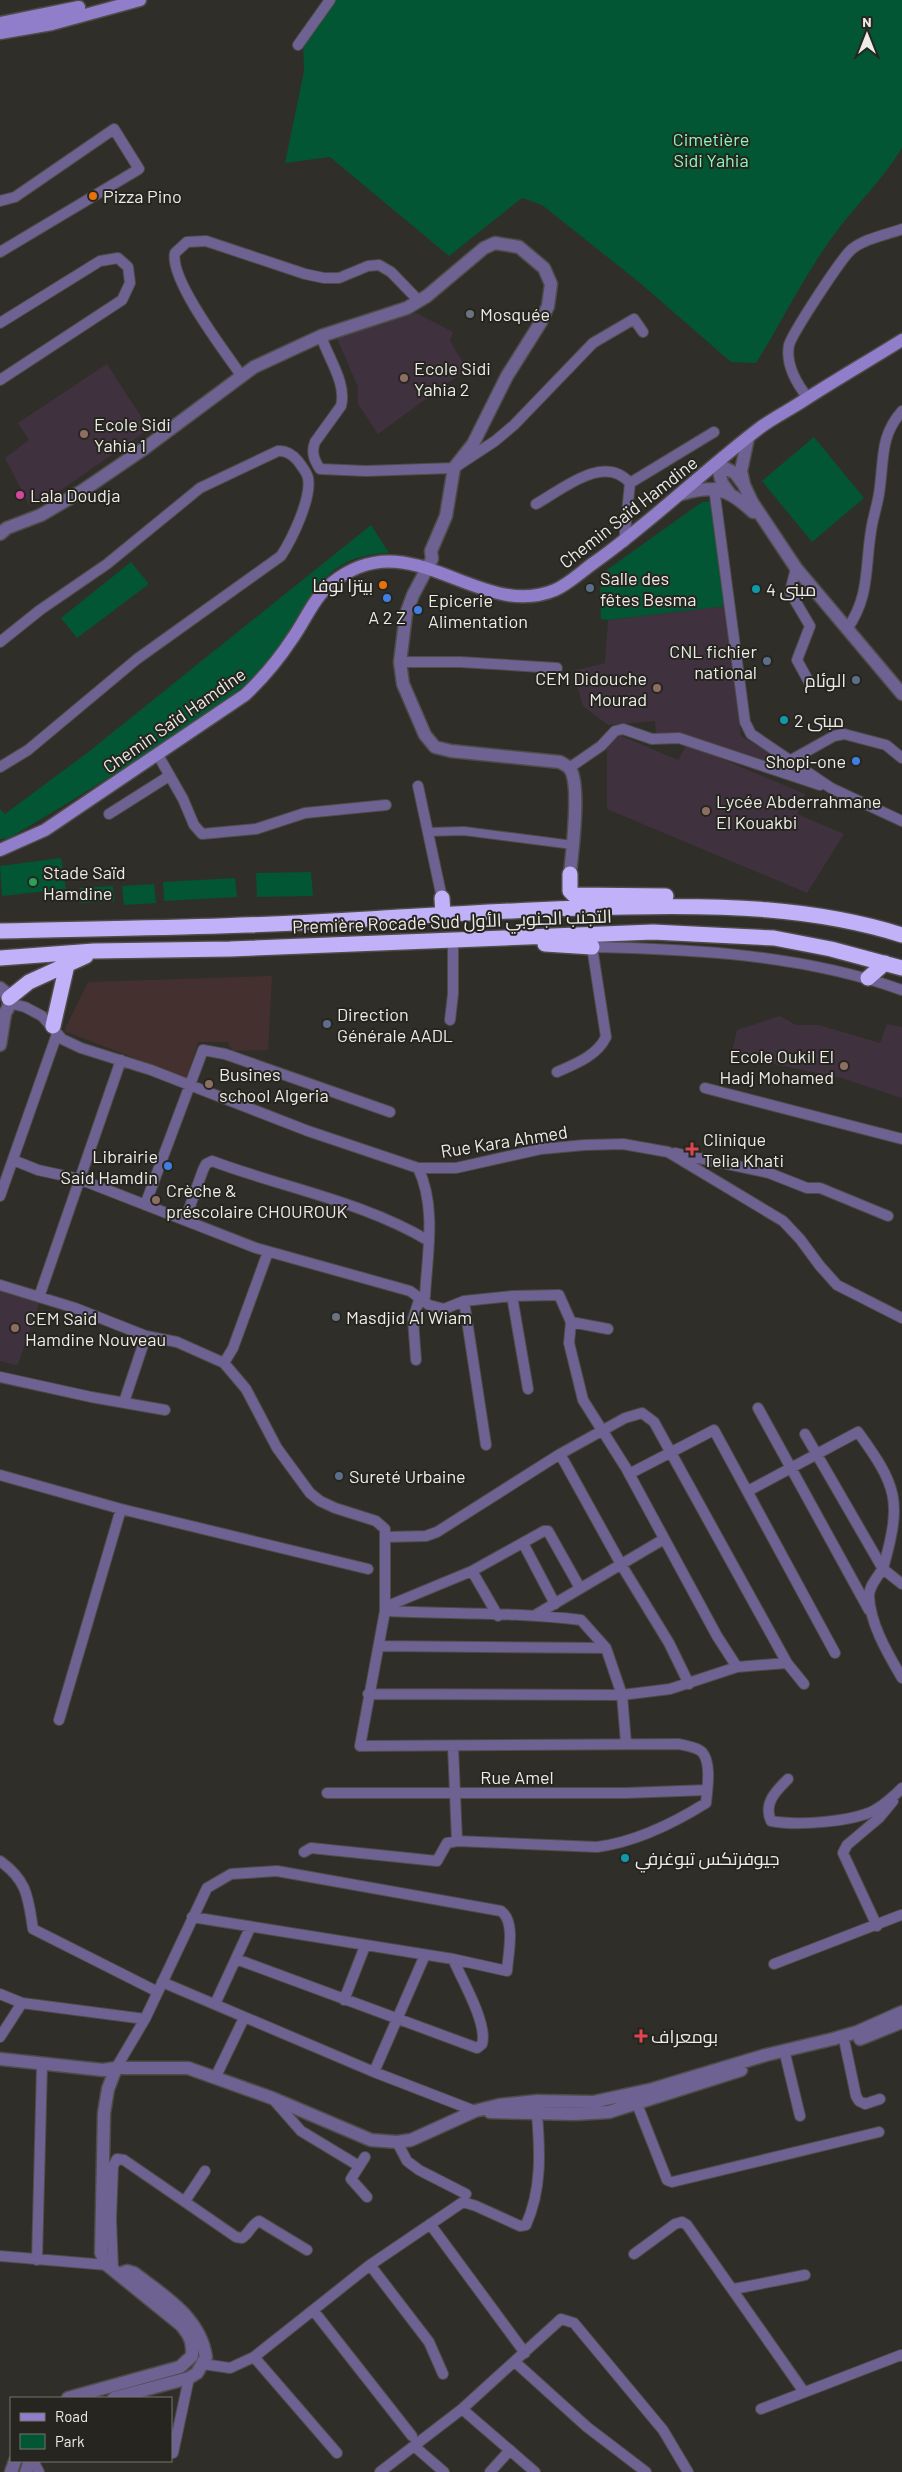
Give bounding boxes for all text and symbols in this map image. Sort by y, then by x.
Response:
north arrow [842,10,892,60]
text: N [862,13,872,30]
park label: Cimetière Sidi Yahia [673,128,749,171]
place label: Pizza Pino [103,185,182,207]
marker: Pizza Pino [87,190,99,202]
place label: Mosquée [480,303,550,325]
marker: Mosquée [464,308,476,320]
place label: Ecole Sidi Yahia 2 [414,357,491,400]
marker: Ecole Sidi Yahia 2 [398,372,410,384]
place label: Ecole Sidi Yahia 1 [94,413,171,456]
marker: Ecole Sidi Yahia 1 [78,428,90,440]
street label: Chemin Saïd Hamdine [555,451,701,573]
place label: Lala Doudja [30,484,120,506]
marker: Lala Doudja [14,489,26,501]
place label: Salle des fêtes Besma [600,567,696,610]
place label: بيتزا نوفا [312,574,373,597]
place label: مبنى 4 [766,578,816,601]
marker: بيتزا نوفا [377,579,389,591]
marker: Salle des fêtes Besma [584,582,596,594]
marker: مبنى 4 [750,583,762,595]
place label: Epicerie Alimentation [428,589,528,632]
marker: A 2 Z [381,592,393,604]
marker: Epicerie Alimentation [412,604,424,616]
place label: A 2 Z [368,606,406,628]
place label: CNL fichier national [669,640,757,683]
marker: CNL fichier national [761,655,773,667]
street label: Chemin Saïd Hamdine [98,662,250,778]
place label: CEM Didouche Mourad [535,667,647,710]
place label: الوئام [804,669,846,693]
marker: الوئام [850,674,862,686]
marker: CEM Didouche Mourad [651,682,663,694]
place label: مبنى 2 [794,709,844,732]
marker: مبنى 2 [778,714,790,726]
place label: Shopi-one [766,750,846,772]
marker: Shopi-one [850,755,862,767]
place label: Lycée Abderrahmane El Kouakbi [716,790,881,833]
marker: Lycée Abderrahmane El Kouakbi [700,805,712,817]
place label: Stade Saïd Hamdine [43,861,126,904]
marker: Stade Saïd Hamdine [27,876,39,888]
street label: Première Rocade Sud التجنب الجنوبي الأول [292,904,612,942]
place label: Direction Générale AADL [337,1003,453,1046]
marker: Direction Générale AADL [321,1018,333,1030]
place label: Ecole Oukil El Hadj Mohamed [719,1045,834,1088]
marker: Ecole Oukil El Hadj Mohamed [838,1060,850,1072]
place label: Busines school Algeria [219,1063,329,1106]
marker: Busines school Algeria [203,1078,215,1090]
street label: Rue Kara Ahmed [439,1120,569,1162]
place label: Clinique Telia Khati [703,1128,784,1171]
marker: Clinique Telia Khati [685,1142,699,1156]
place label: Librairie Said Hamdin [60,1145,158,1188]
marker: Librairie Said Hamdin [162,1160,174,1172]
place label: Crèche & préscolaire CHOUROUK [166,1179,348,1222]
marker: Crèche & préscolaire CHOUROUK [150,1194,162,1206]
place label: Masdjid Al Wiam [346,1306,472,1328]
place label: CEM Said Hamdine Nouveau [25,1307,166,1350]
marker: Masdjid Al Wiam [330,1311,342,1323]
marker: CEM Said Hamdine Nouveau [9,1322,21,1334]
place label: Sureté Urbaine [349,1465,466,1487]
marker: Sureté Urbaine [333,1470,345,1482]
street label: Rue Amel [480,1766,554,1788]
place label: جيوفرتكس تبوغرفي [635,1847,780,1873]
marker: جيوفرتكس تبوغرفي [619,1852,631,1864]
place label: بومعراف [651,2025,718,2048]
marker: بومعراف [635,2030,647,2042]
legend [10,2397,172,2462]
text: Road [55,2407,88,2425]
text: Park [55,2432,85,2450]

